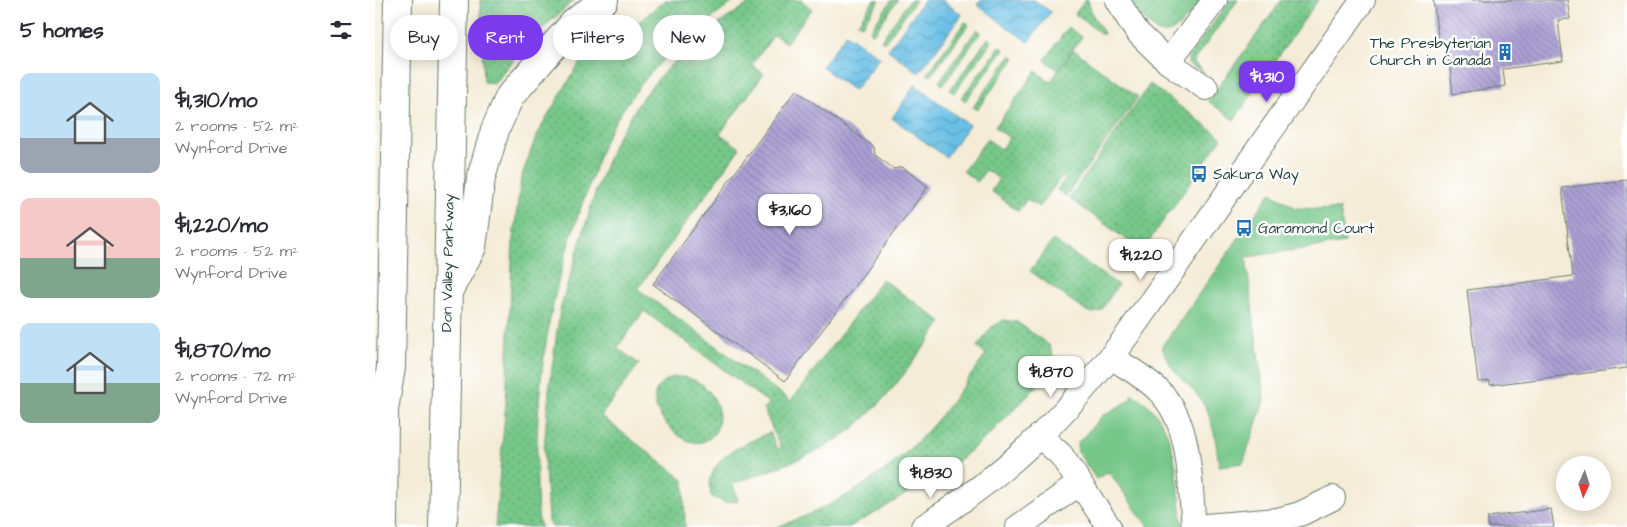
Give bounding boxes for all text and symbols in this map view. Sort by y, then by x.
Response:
chip: Buy [390,15,458,60]
chip: Rent [468,15,543,60]
chip: Filters [553,15,643,60]
chip: New [653,15,724,60]
text: 5 homes [20,16,104,45]
icon: filters [327,16,355,44]
place label: The Presbyterian Church in Canada [1370,33,1491,71]
building icon: The Presbyterian Church in Canada [1495,42,1515,62]
pin: $1,310 [1226,61,1308,103]
text: $1,310 [1250,66,1284,88]
text: $1,310/mo [175,86,257,115]
icon: home [60,93,120,153]
text: 2 rooms · 52 m² [175,115,298,137]
text: Wynford Drive [175,137,287,159]
bus stop icon: Sakura Way [1189,164,1209,184]
place label: Sakura Way [1213,164,1299,186]
street label: Don Valley Parkway [436,194,461,332]
pin: $3,160 [749,194,831,236]
text: $3,160 [769,199,811,221]
text: $1,220/mo [175,211,268,240]
icon: home [60,218,120,278]
bus stop icon: Garamond Court [1234,218,1254,238]
place label: Garamond Court [1258,218,1374,239]
pin: $1,220 [1100,238,1182,281]
text: 2 rooms · 52 m² [175,240,298,262]
text: $1,220 [1120,244,1162,266]
text: Wynford Drive [175,262,287,284]
text: $1,870/mo [175,336,271,365]
icon: home [60,343,120,403]
pin: $1,870 [1010,356,1092,398]
text: $1,870 [1029,361,1073,383]
text: 2 rooms · 72 m² [175,365,297,387]
text: Wynford Drive [175,387,287,409]
pin: $1,830 [890,456,972,499]
north arrow [1556,456,1611,511]
map controls [1556,456,1611,511]
text: $1,830 [910,462,952,484]

